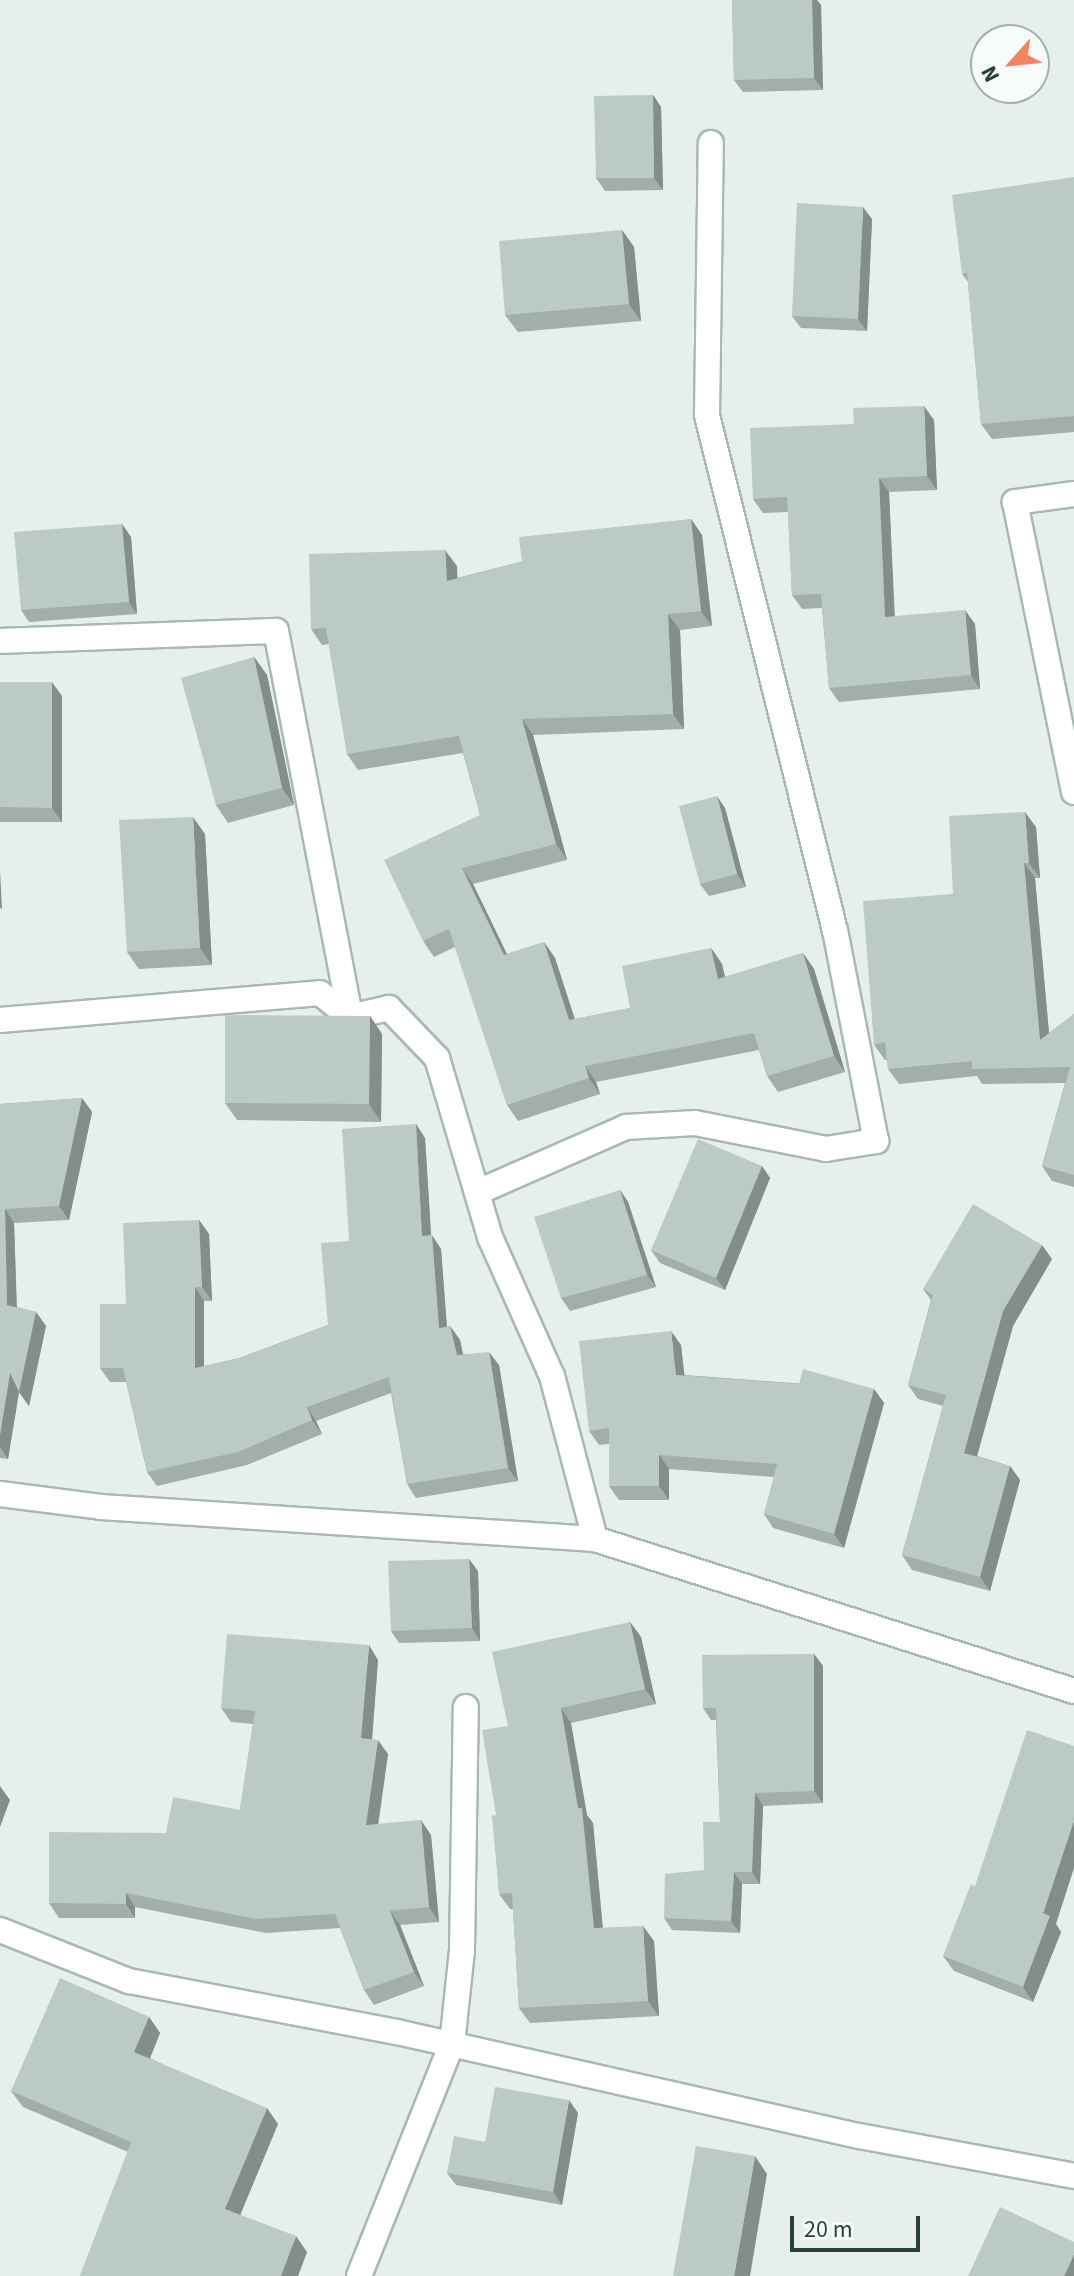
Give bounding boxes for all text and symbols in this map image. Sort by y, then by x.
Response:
north arrow [970,24,1050,104]
text: N [973,60,1008,88]
scale bar [794,2200,924,2250]
text: 20 m [804,2212,853,2247]

